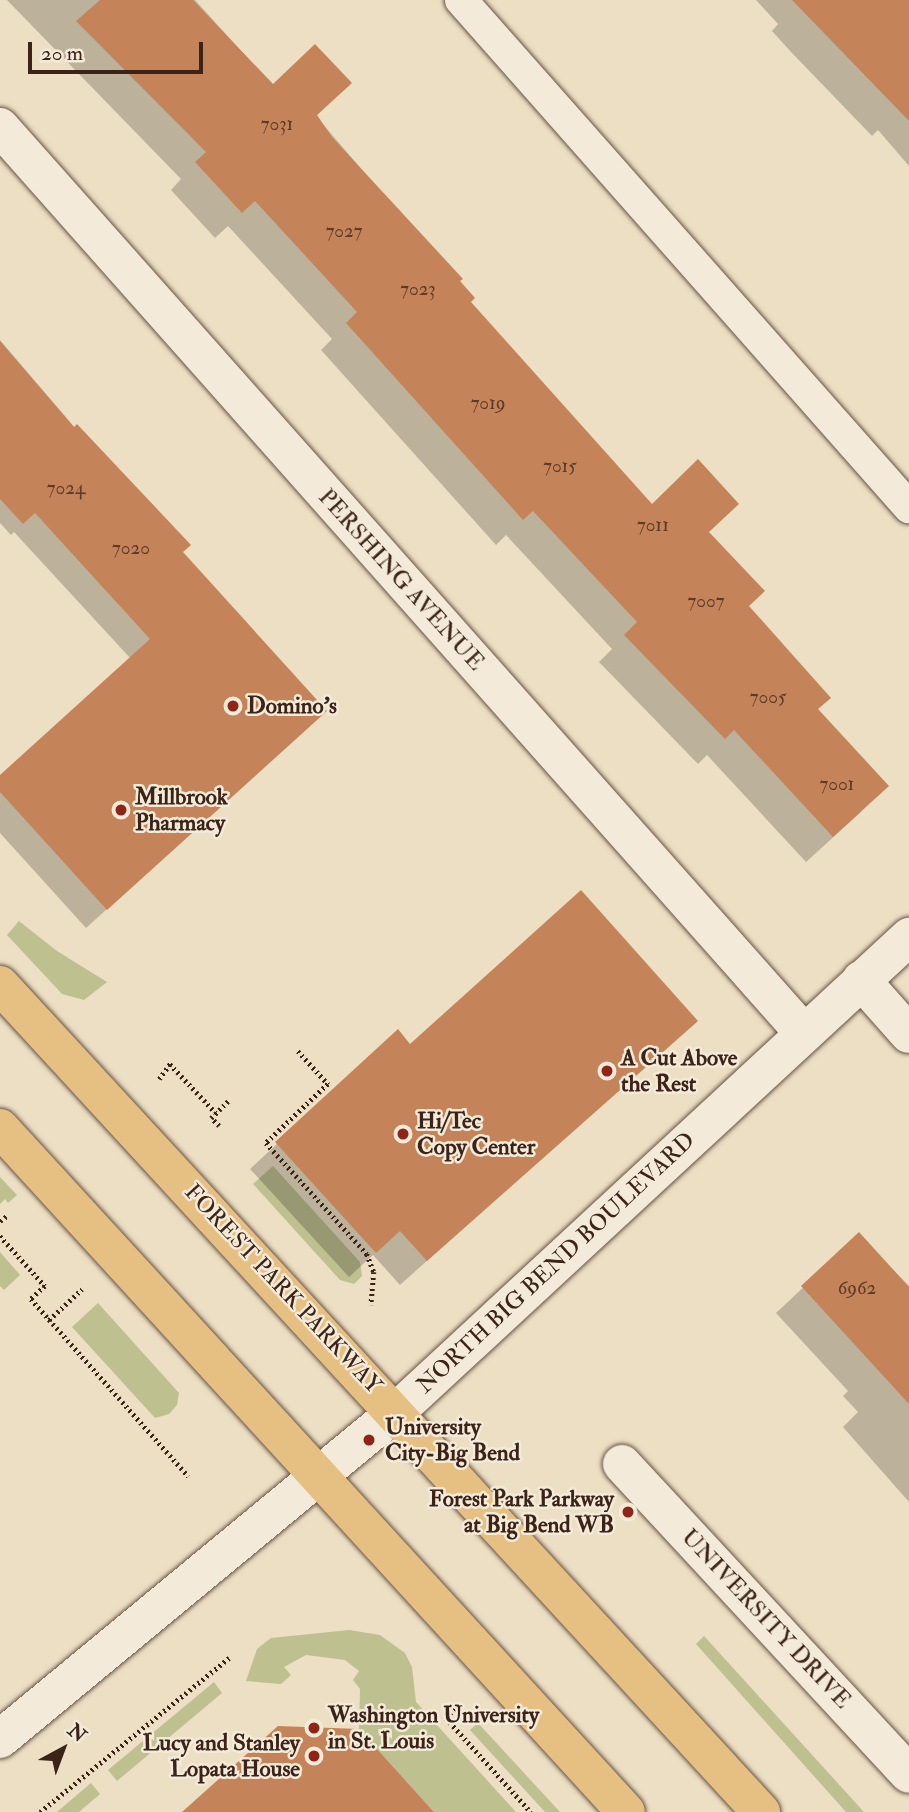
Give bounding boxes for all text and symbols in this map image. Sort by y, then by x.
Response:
scale bar [32,28,206,72]
text: 20 m [41,40,83,67]
house number: 7031 [261,114,293,136]
house number: 7027 [326,221,362,243]
house number: 7023 [400,279,436,301]
house number: 7019 [471,393,505,415]
house number: 7015 [543,456,577,478]
house number: 7024 [47,478,85,500]
street label: PERSHING AVENUE [312,484,490,676]
house number: 7011 [637,515,669,537]
house number: 7020 [112,538,150,560]
house number: 7007 [688,591,724,613]
house number: 7005 [750,687,786,709]
place label: Domino's [247,692,337,720]
marker: Domino's [225,698,241,714]
house number: 7001 [820,774,854,796]
place label: Millbrook Pharmacy [135,783,228,837]
marker: Millbrook Pharmacy [113,802,129,818]
place label: A Cut Above the Rest [621,1044,737,1098]
marker: A Cut Above the Rest [599,1063,615,1079]
place label: Hi/Tec Copy Center [417,1107,535,1161]
marker: Hi/Tec Copy Center [395,1126,411,1142]
street label: NORTH BIG BEND BOULEVARD [411,1127,701,1399]
street label: FOREST PARK PARKWAY [179,1178,387,1400]
house number: 6962 [838,1278,876,1300]
place label: University City-Big Bend [385,1413,520,1467]
marker: University City-Big Bend [359,1430,379,1450]
place label: Forest Park Parkway at Big Bend WB [429,1485,614,1539]
marker: Forest Park Parkway at Big Bend WB [620,1504,636,1520]
street label: UNIVERSITY DRIVE [676,1523,856,1715]
place label: Washington University in St. Louis [328,1701,539,1755]
north arrow [28,1714,98,1784]
text: N [62,1719,91,1748]
marker: Washington University in St. Louis [306,1720,322,1736]
place label: Lucy and Stanley Lopata House [143,1729,300,1783]
marker: Lucy and Stanley Lopata House [306,1748,322,1764]

